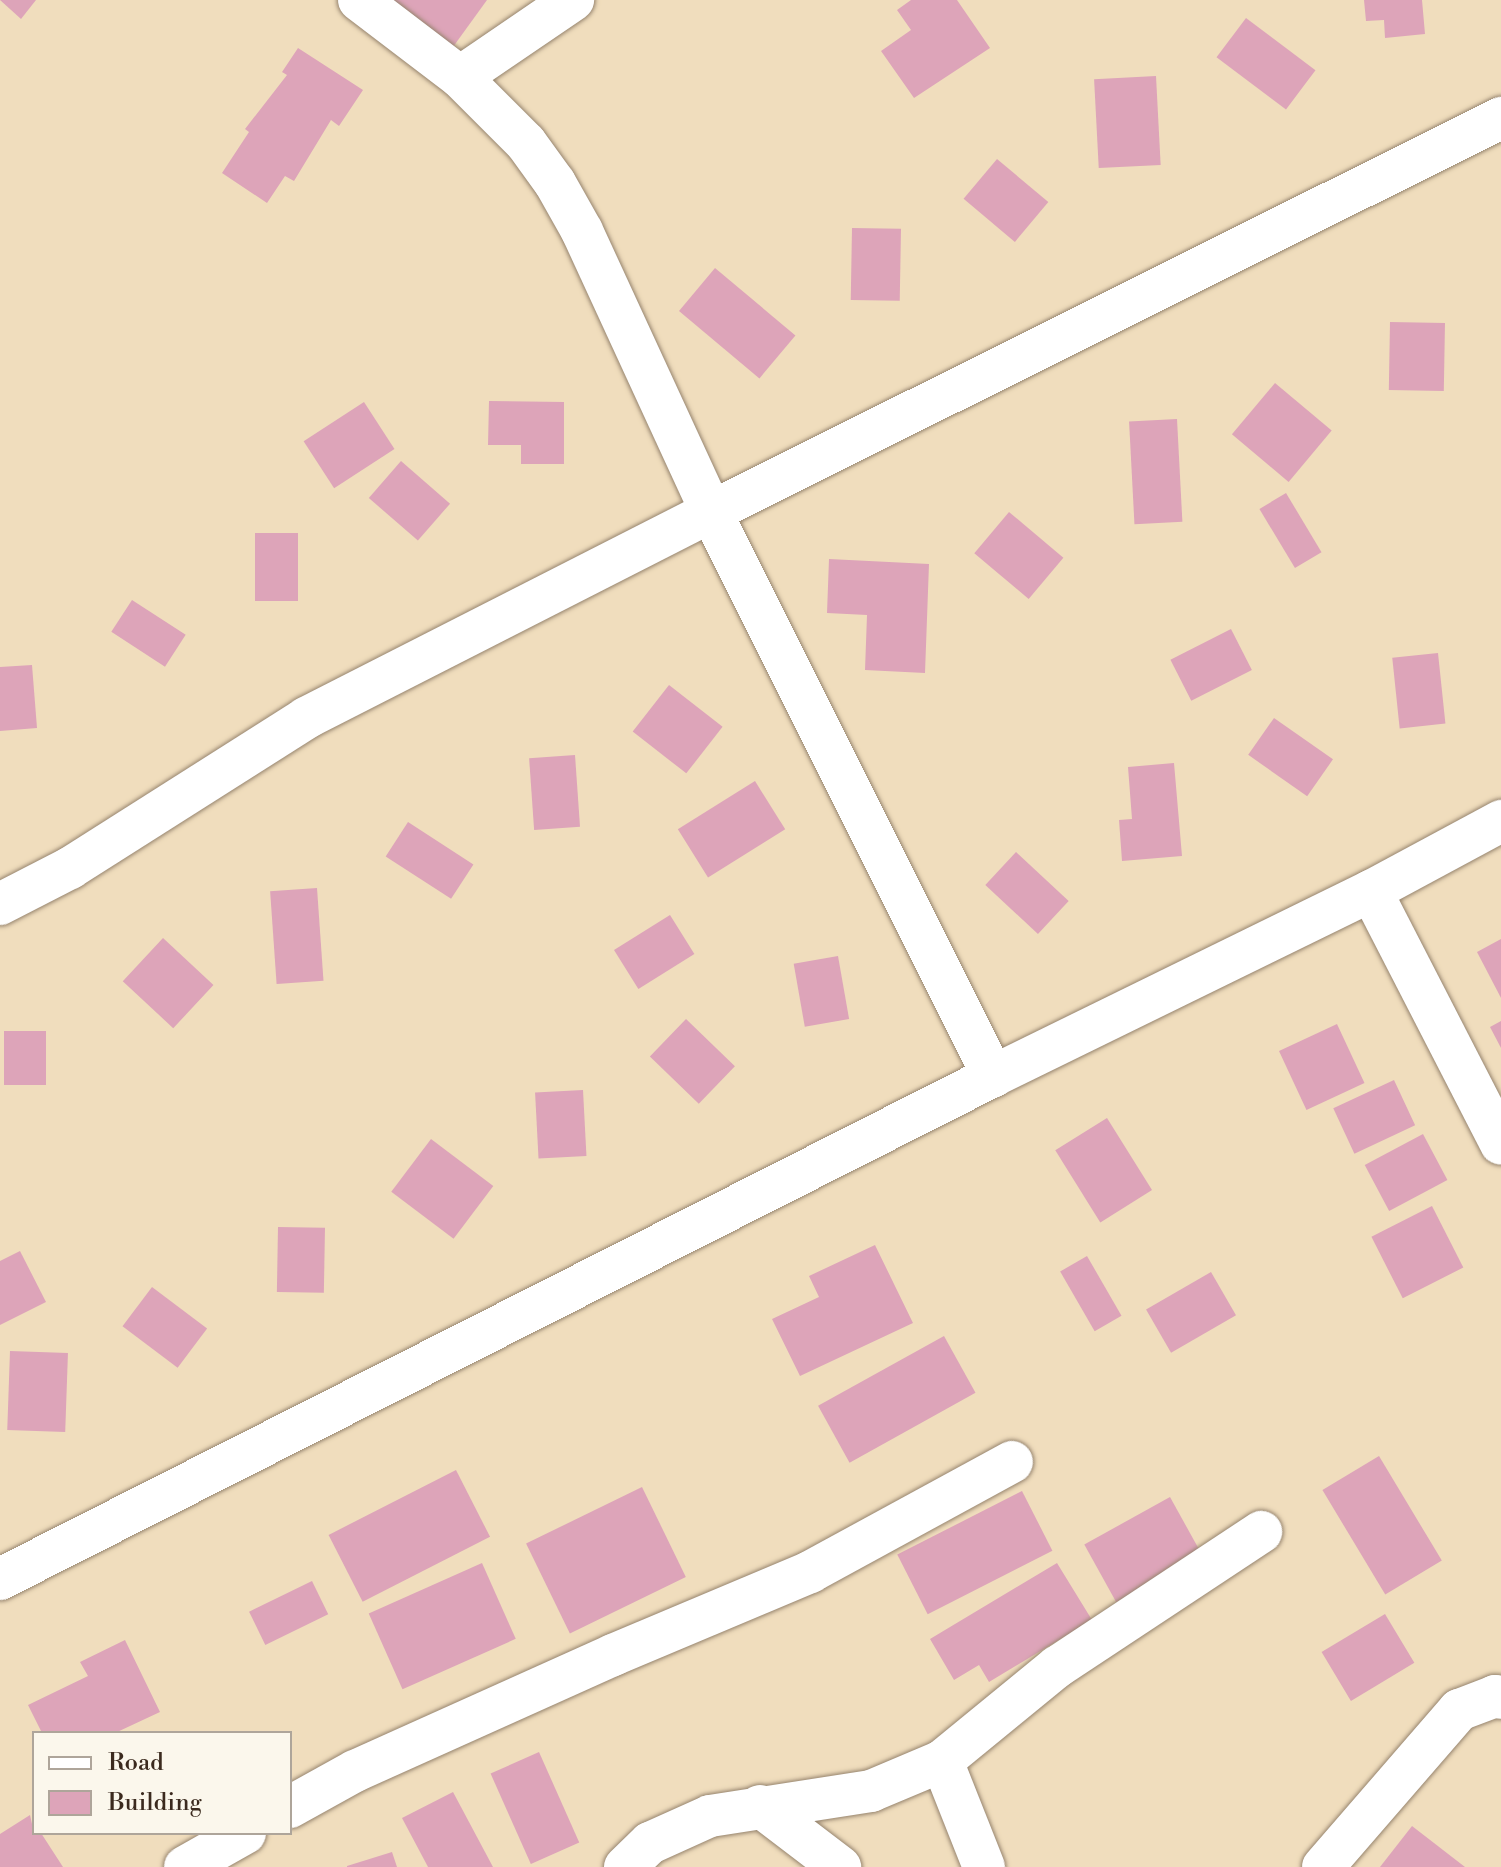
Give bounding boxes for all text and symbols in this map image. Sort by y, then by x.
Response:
legend [32,1731,292,1835]
text: Road [108,1748,164,1778]
text: Building [108,1788,202,1818]

